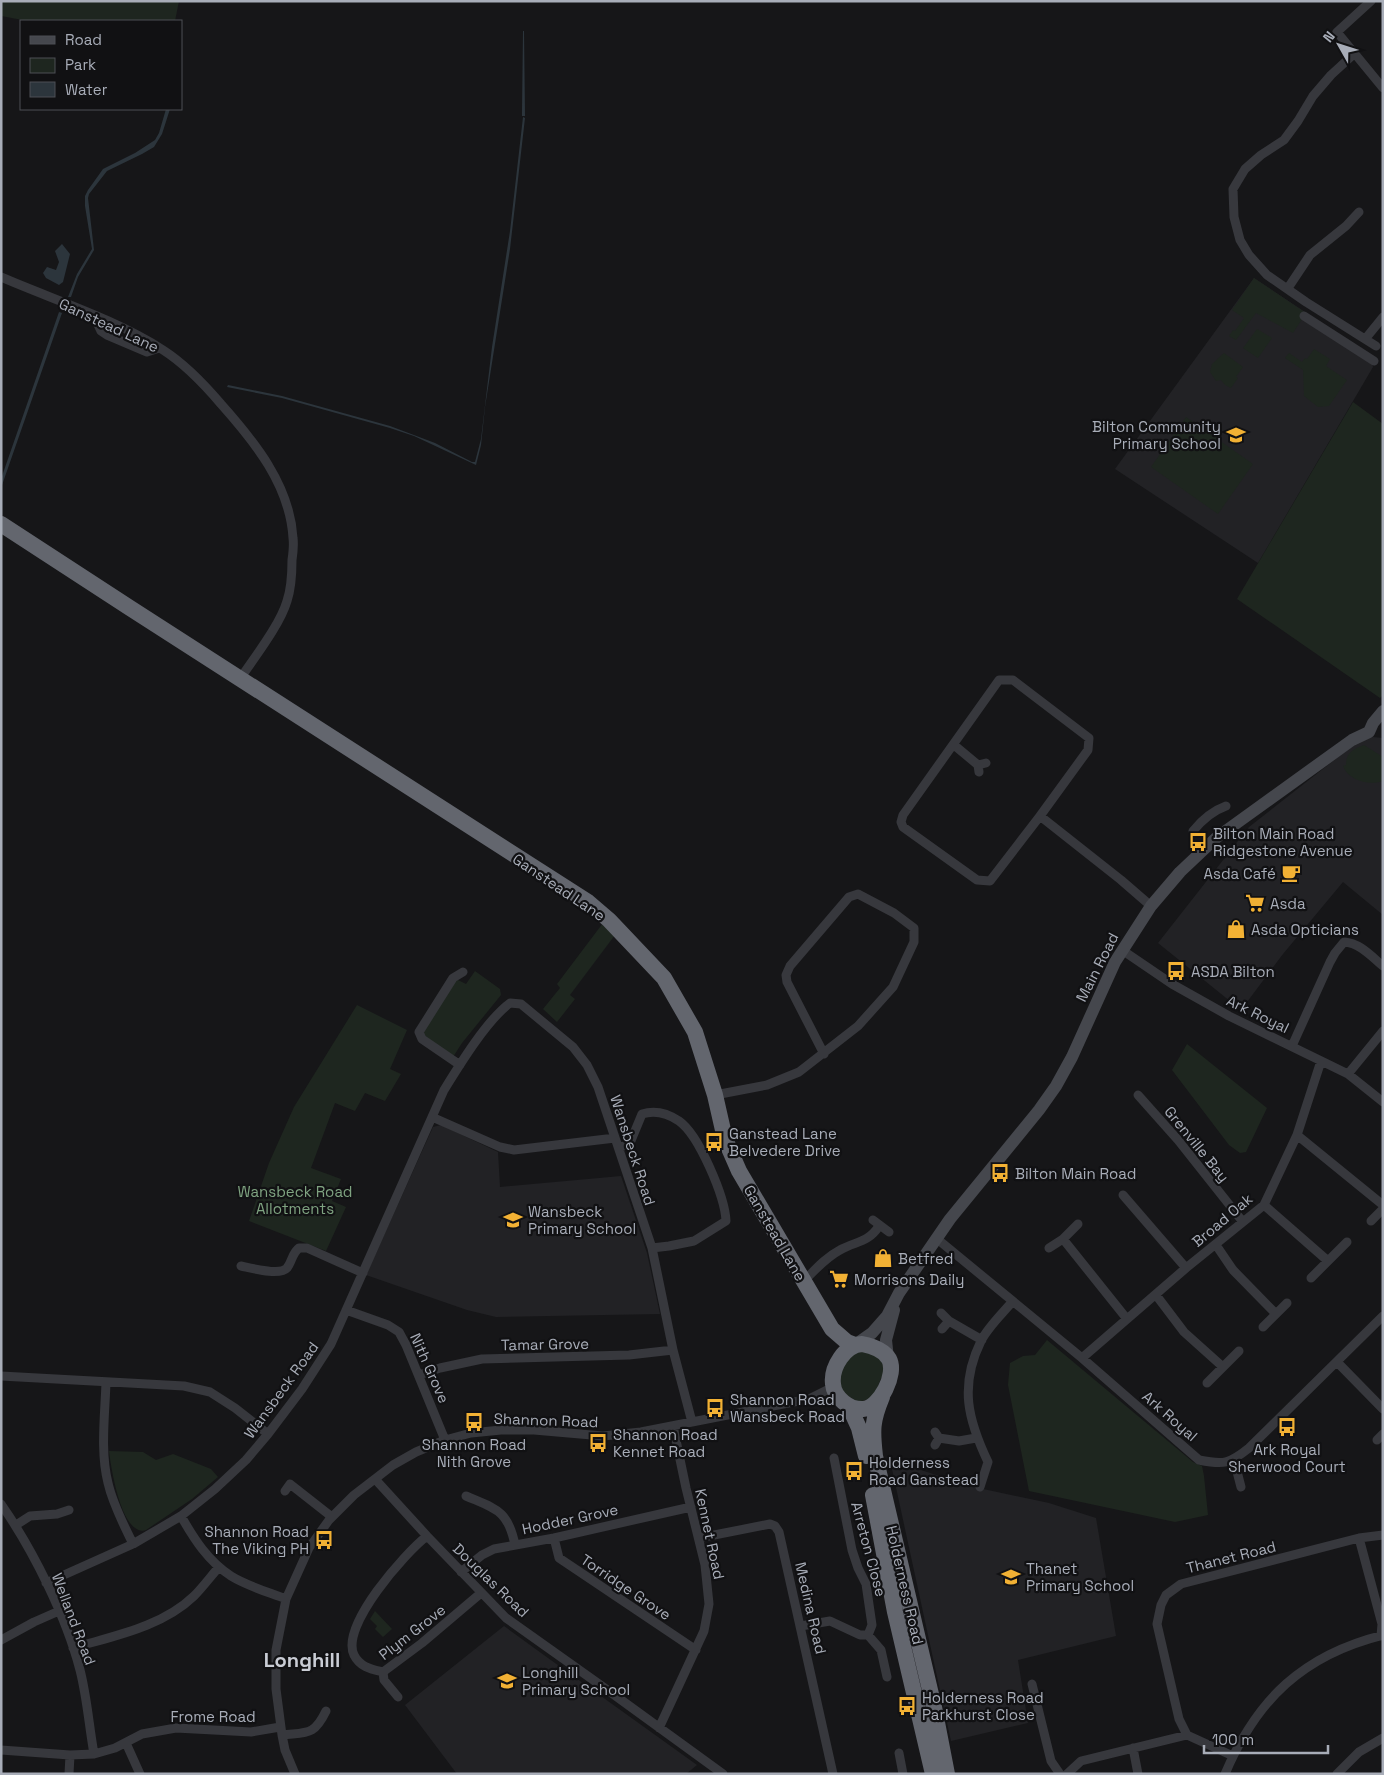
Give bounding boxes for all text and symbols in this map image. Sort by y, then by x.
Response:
legend [20,20,182,110]
north arrow [1314,20,1364,70]
text: N [1319,28,1339,46]
text: Road [65,30,102,49]
text: Park [65,55,96,74]
text: Water [65,80,108,99]
street label: Ganstead Lane [56,294,162,356]
place label: Bilton Community Primary School [1092,417,1221,453]
school or university icon: Bilton Community Primary School [1225,424,1247,446]
place label: Bilton Main Road Ridgestone Avenue [1213,824,1353,860]
bus stop icon: Bilton Main Road Ridgestone Avenue [1187,831,1209,853]
street label: Ganstead Lane [509,849,609,925]
cafe icon: Asda Café [1280,862,1302,884]
place label: Asda Café [1204,864,1276,883]
supermarket icon: Asda [1244,892,1266,914]
place label: Asda [1270,894,1306,913]
shop icon: Asda Opticians [1225,918,1247,940]
place label: Asda Opticians [1251,920,1359,939]
street label: Main Road [1071,929,1123,1005]
bus stop icon: ASDA Bilton [1165,960,1187,982]
place label: ASDA Bilton [1191,962,1275,981]
street label: Ark Royal [1224,991,1292,1037]
street label: Wansbeck Road [606,1092,660,1208]
street label: Grenville Bay [1161,1102,1233,1186]
place label: Ganstead Lane Belvedere Drive [729,1124,841,1160]
bus stop icon: Ganstead Lane Belvedere Drive [703,1131,725,1153]
bus stop icon: Bilton Main Road [989,1162,1011,1184]
place label: Bilton Main Road [1015,1164,1136,1183]
park label: Wansbeck Road Allotments [238,1182,352,1218]
street label: Ganstead Lane [740,1182,810,1285]
street label: Broad Oak [1188,1189,1256,1251]
place label: Wansbeck Primary School [528,1202,636,1238]
school or university icon: Wansbeck Primary School [502,1209,524,1231]
shop icon: Betfred [872,1247,894,1269]
place label: Betfred [898,1249,954,1268]
supermarket icon: Morrisons Daily [828,1268,850,1290]
place label: Morrisons Daily [854,1270,964,1289]
street label: Nith Grove [406,1330,454,1406]
street label: Tamar Grove [501,1334,589,1354]
street label: Wansbeck Road [240,1338,322,1442]
street label: Ark Royal [1138,1387,1202,1445]
place label: Shannon Road Wansbeck Road [730,1390,845,1426]
bus stop icon: Shannon Road Wansbeck Road [704,1397,726,1419]
street label: Shannon Road [493,1409,599,1431]
bus stop icon: Shannon Road Nith Grove [463,1411,485,1433]
bus stop icon: Ark Royal Sherwood Court [1276,1416,1298,1438]
place label: Shannon Road Kennet Road [613,1425,718,1461]
bus stop icon: Shannon Road Kennet Road [587,1432,609,1454]
place label: Shannon Road Nith Grove [422,1435,526,1471]
place label: Ark Royal Sherwood Court [1228,1440,1346,1476]
place label: Holderness Road Ganstead [869,1453,979,1489]
bus stop icon: Holderness Road Ganstead [843,1460,865,1482]
street label: Kennet Road [691,1487,729,1581]
street label: Hodder Grove [520,1500,620,1538]
street label: Arreton Close [847,1500,891,1599]
place label: Shannon Road The Viking PH [204,1522,309,1558]
street label: Holderness Road [882,1524,928,1646]
bus stop icon: Shannon Road The Viking PH [313,1529,335,1551]
street label: Thanet Road [1184,1537,1278,1577]
street label: Douglas Road [449,1539,533,1621]
street label: Torridge Grove [577,1550,675,1624]
place label: Thanet Primary School [1026,1559,1134,1595]
street label: Medina Road [791,1560,831,1656]
school or university icon: Thanet Primary School [1000,1566,1022,1588]
street label: Welland Road [48,1570,100,1668]
street label: Plym Grove [375,1600,449,1664]
district label: Longhill [264,1647,340,1673]
place label: Longhill Primary School [522,1663,630,1699]
school or university icon: Longhill Primary School [496,1670,518,1692]
place label: Holderness Road Parkhurst Close [922,1688,1044,1724]
bus stop icon: Holderness Road Parkhurst Close [896,1695,918,1717]
street label: Frome Road [170,1707,256,1726]
scale bar [1204,1722,1328,1754]
text: 100 m [1212,1730,1254,1749]

